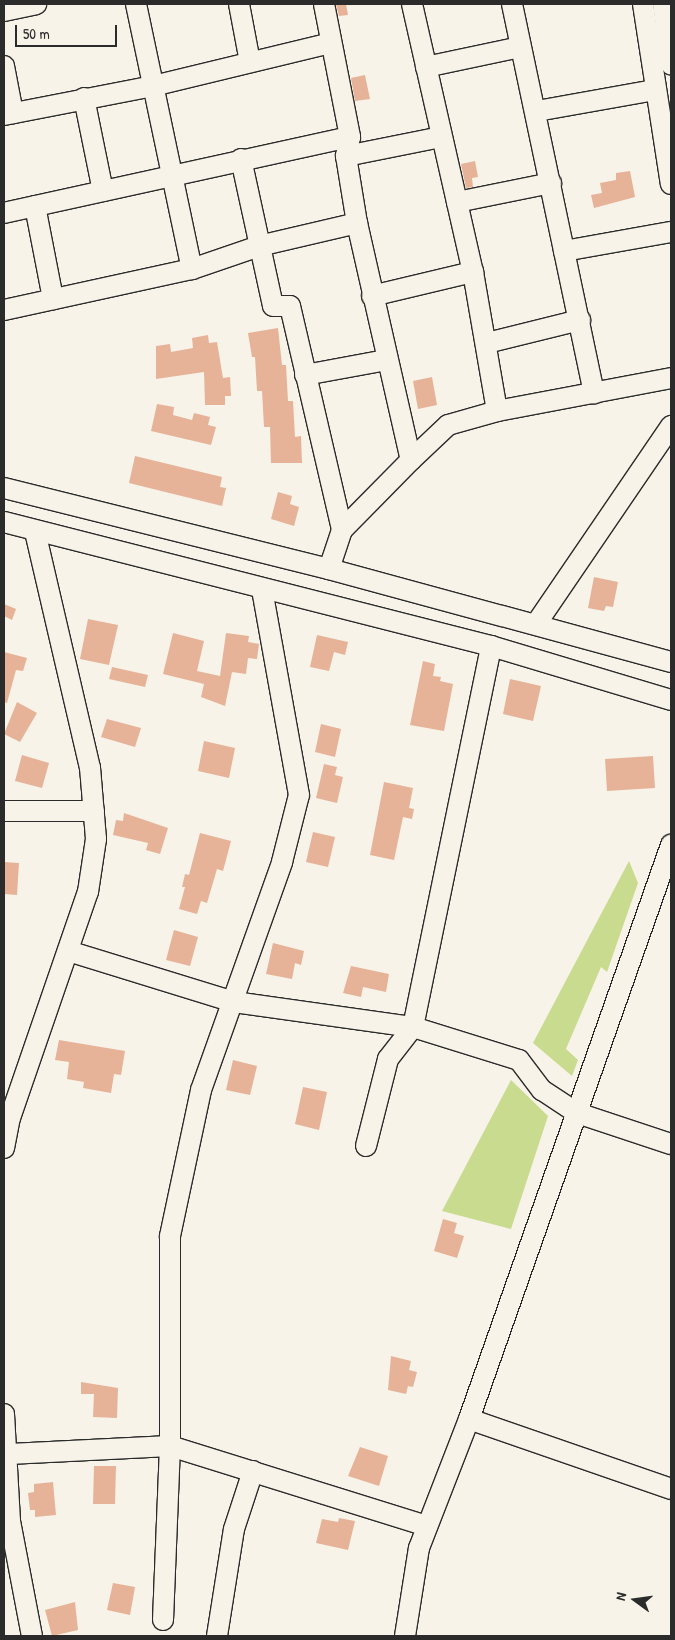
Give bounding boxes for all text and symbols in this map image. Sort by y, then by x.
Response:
scale bar [18,15,120,47]
text: 50 m [23,23,50,44]
north arrow [610,1575,660,1625]
text: N [610,1590,630,1602]

